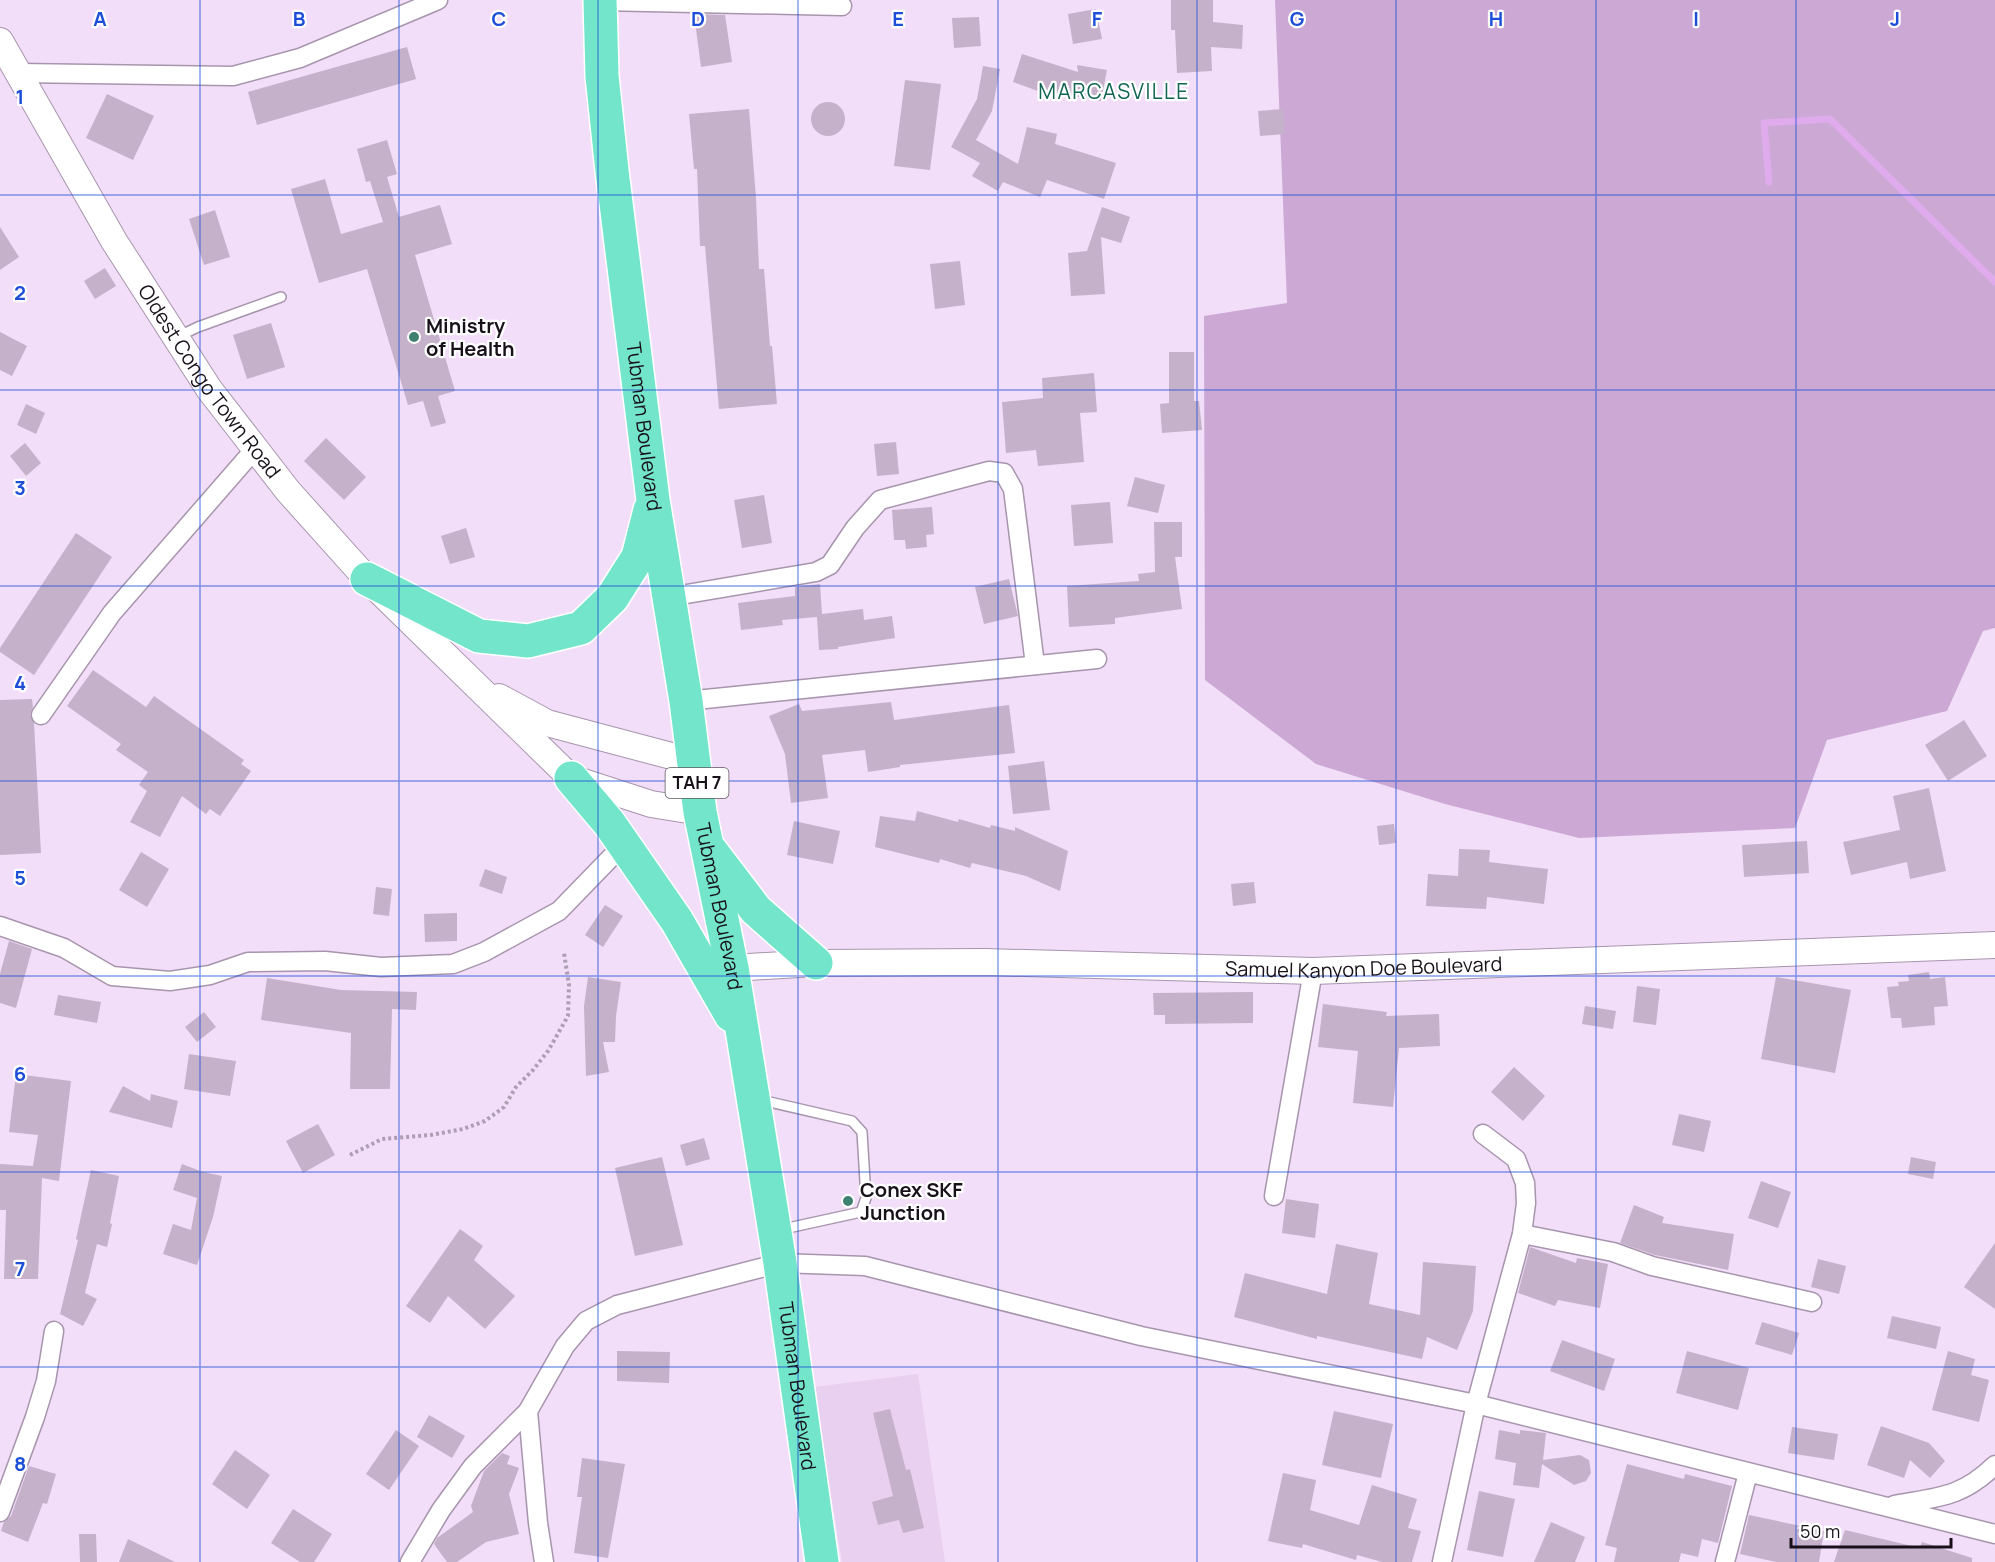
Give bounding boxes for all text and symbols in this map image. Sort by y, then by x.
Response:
text: A [93,5,107,32]
text: B [293,5,306,32]
text: C [492,5,506,32]
text: D [691,5,705,32]
text: E [892,5,904,32]
text: F [1092,5,1103,32]
text: G [1290,5,1305,32]
text: H [1489,5,1503,32]
text: I [1693,5,1699,32]
text: J [1890,5,1900,32]
district label: MARCASVILLE [1038,77,1190,105]
text: 1 [16,83,24,110]
text: 2 [14,279,26,306]
street label: Oldest Congo Town Road [132,279,287,484]
place label: Ministry of Health [426,312,515,362]
marker: Ministry of Health [407,330,421,344]
street label: Tubman Boulevard [620,340,669,513]
text: 3 [14,474,26,501]
text: 4 [14,669,26,696]
road number: TAH 7 [666,768,728,798]
street label: Tubman Boulevard [690,820,749,992]
text: 5 [14,864,26,891]
street label: Samuel Kanyon Doe Boulevard [1225,950,1503,984]
text: 6 [14,1060,26,1087]
place label: Conex SKF Junction [860,1176,963,1226]
marker: Conex SKF Junction [841,1194,855,1208]
text: 7 [15,1255,25,1282]
street label: Tubman Boulevard [773,1300,823,1472]
text: 8 [14,1450,26,1477]
scale bar [1791,1511,1952,1549]
text: 50 m [1800,1519,1840,1543]

